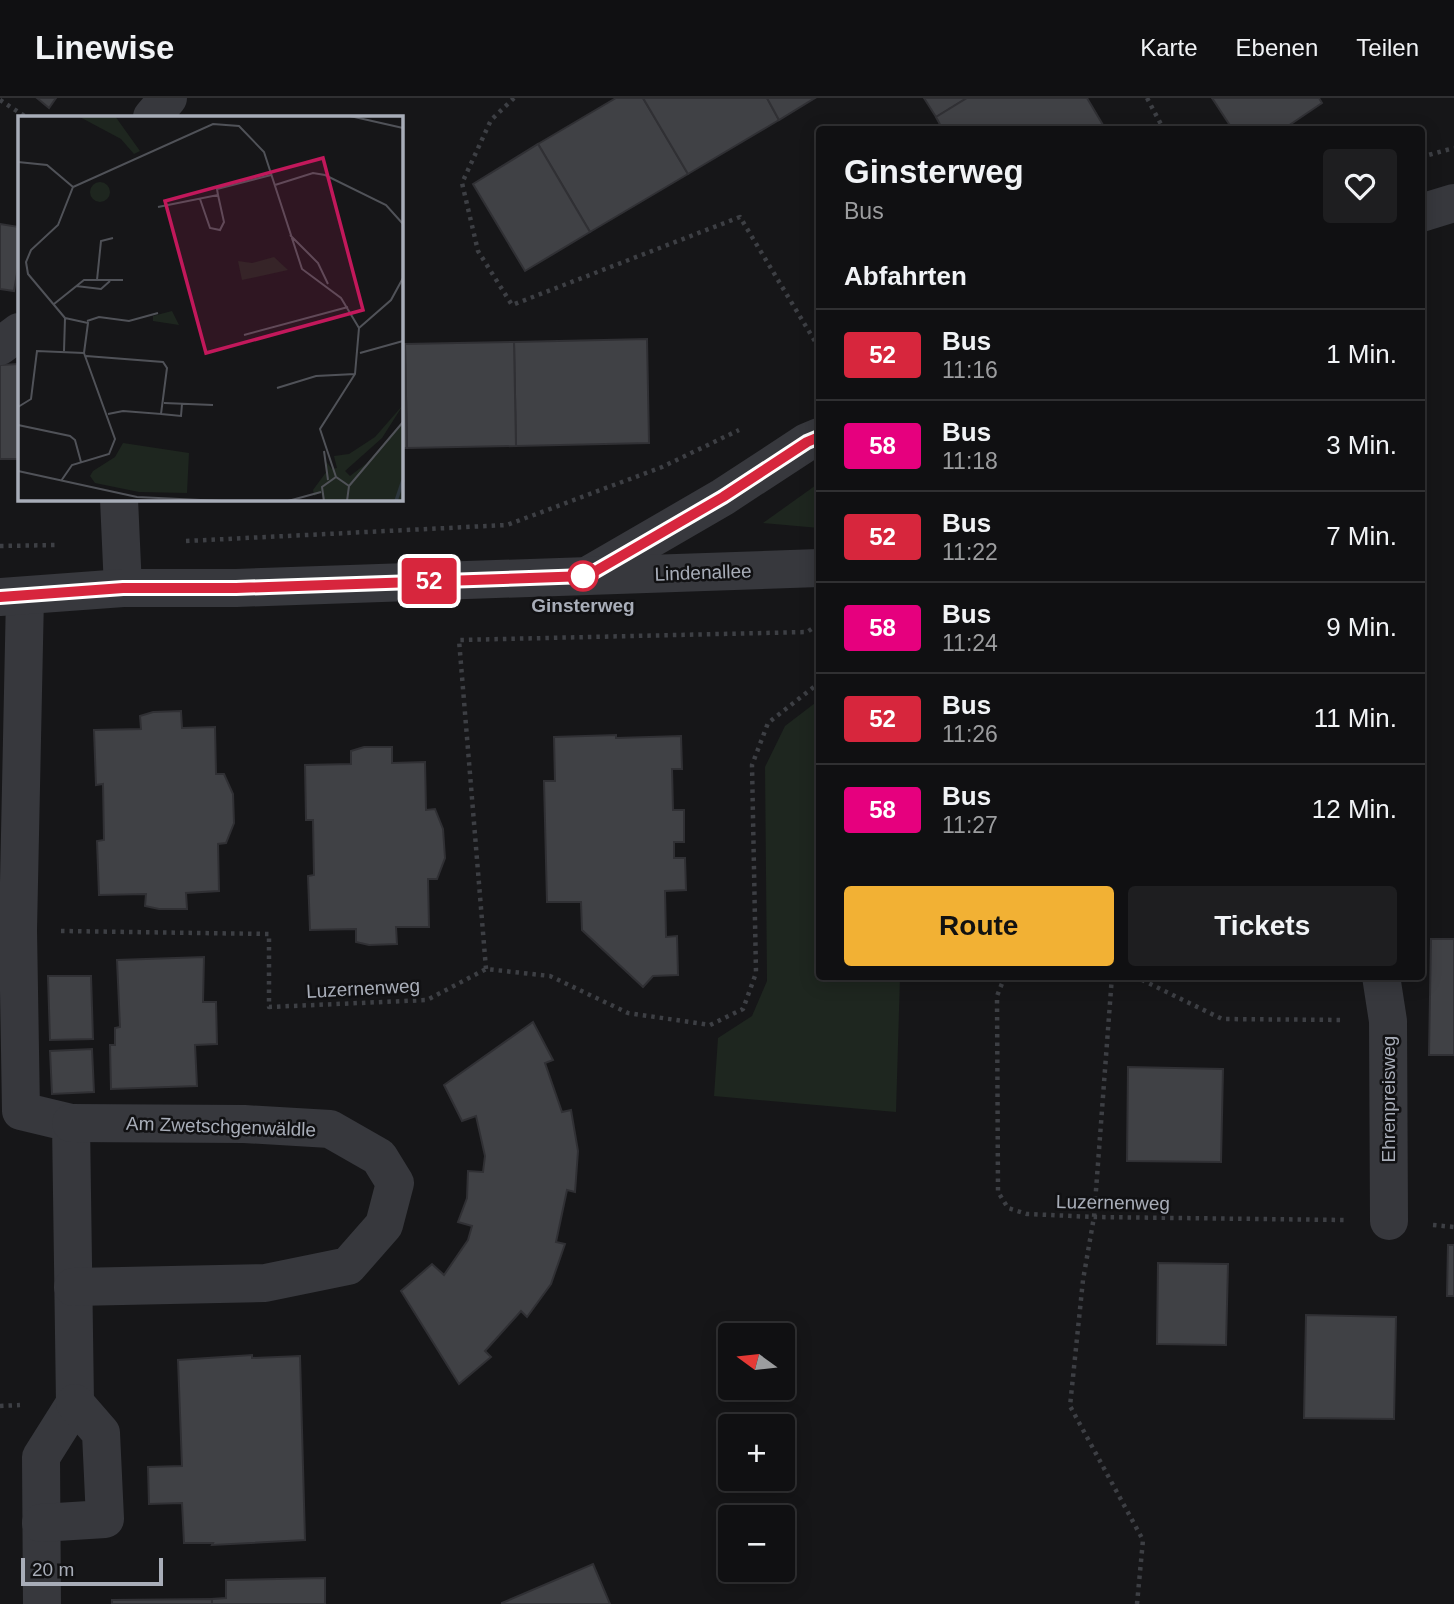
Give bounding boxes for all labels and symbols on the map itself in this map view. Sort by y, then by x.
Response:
inset map [18,116,402,500]
line badge: 52 [398,558,460,604]
street label: Lindenallee [654,560,752,585]
marker: Ginsterweg [568,561,598,591]
place label: Ginsterweg [531,595,635,616]
street label: Luzernenweg [306,975,421,1002]
street label: Ehrenpreisweg [1378,1036,1399,1162]
street label: Am Zwetschgenwäldle [126,1113,316,1140]
street label: Luzernenweg [1056,1191,1170,1214]
north arrow [718,1323,794,1400]
scale bar [21,1555,163,1587]

